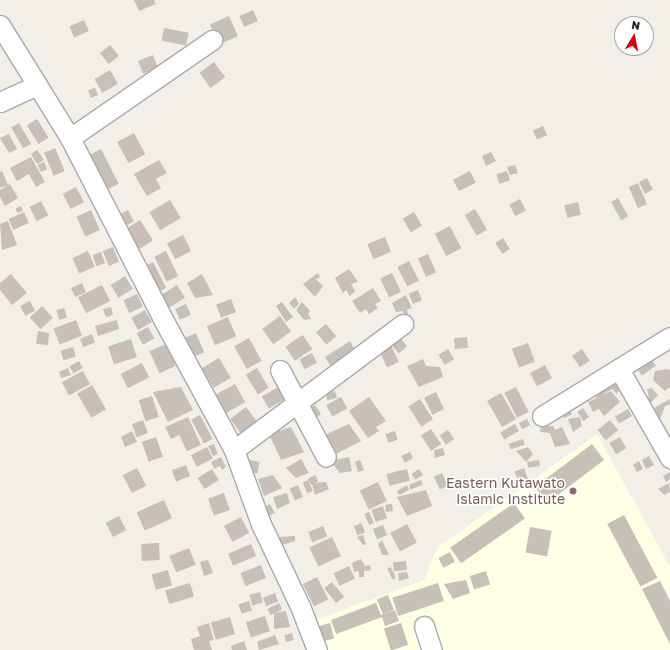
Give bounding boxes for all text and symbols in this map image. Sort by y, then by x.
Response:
north arrow [614,16,654,56]
text: N [631,18,641,32]
place label: Eastern Kutawato Islamic Institute [446,475,565,508]
marker: Eastern Kutawato Islamic Institute [568,486,578,496]

